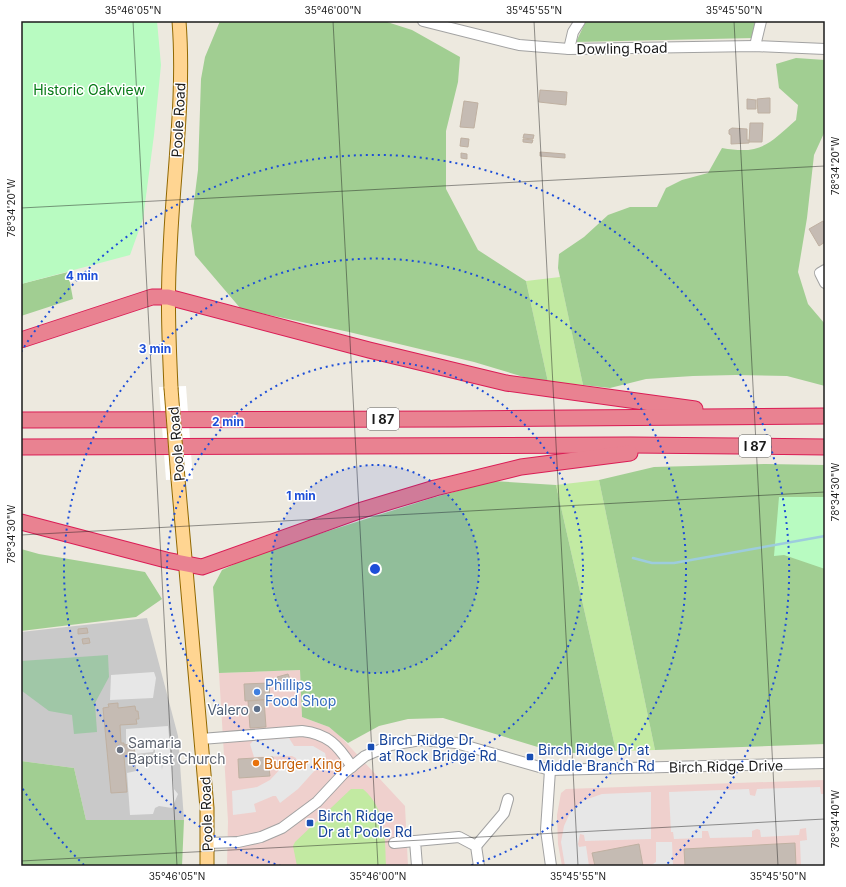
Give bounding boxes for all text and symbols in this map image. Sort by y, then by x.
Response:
text: 35°46'05"N [105,4,161,16]
text: 35°46'00"N [305,4,361,16]
text: 35°45'55"N [506,4,562,16]
text: 35°45'50"N [706,4,762,16]
street label: Dowling Road [576,39,668,57]
park label: Historic Oakview [33,81,145,98]
street label: Poole Road [168,82,188,158]
text: 78°34'20"W [829,137,841,195]
text: 78°34'20"W [5,179,17,237]
text: 4 min [66,268,98,283]
text: 3 min [139,341,171,356]
street label: Poole Road [164,406,188,482]
road number: I 87 [367,408,399,430]
text: 2 min [212,414,244,429]
road number: I 87 [739,435,771,457]
text: 78°34'30"W [829,462,841,521]
text: 1 min [286,488,316,503]
text: 78°34'30"W [5,504,17,563]
centre of rings [368,562,382,576]
place label: Phillips Food Shop [265,676,336,709]
marker: Phillips Food Shop [252,687,262,697]
place label: Valero [207,701,249,718]
marker: Valero [252,704,262,714]
place label: Birch Ridge Dr at Rock Bridge Rd [379,731,497,764]
place label: Samaria Baptist Church [128,734,226,767]
place label: Birch Ridge Dr at Middle Branch Rd [538,741,655,774]
marker: Birch Ridge Dr at Rock Bridge Rd [366,742,376,752]
marker: Samaria Baptist Church [115,745,125,755]
marker: Birch Ridge Dr at Middle Branch Rd [525,752,535,762]
place label: Burger King [264,755,342,772]
street label: Birch Ridge Drive [669,757,783,775]
marker: Burger King [251,758,261,768]
street label: Poole Road [196,776,216,852]
text: 78°34'40"W [829,790,841,848]
place label: Birch Ridge Dr at Poole Rd [318,807,412,840]
marker: Birch Ridge Dr at Poole Rd [305,818,315,828]
text: 35°46'05"N [149,870,205,882]
text: 35°46'00"N [350,870,406,882]
text: 35°45'55"N [550,870,606,882]
text: 35°45'50"N [750,870,806,882]

